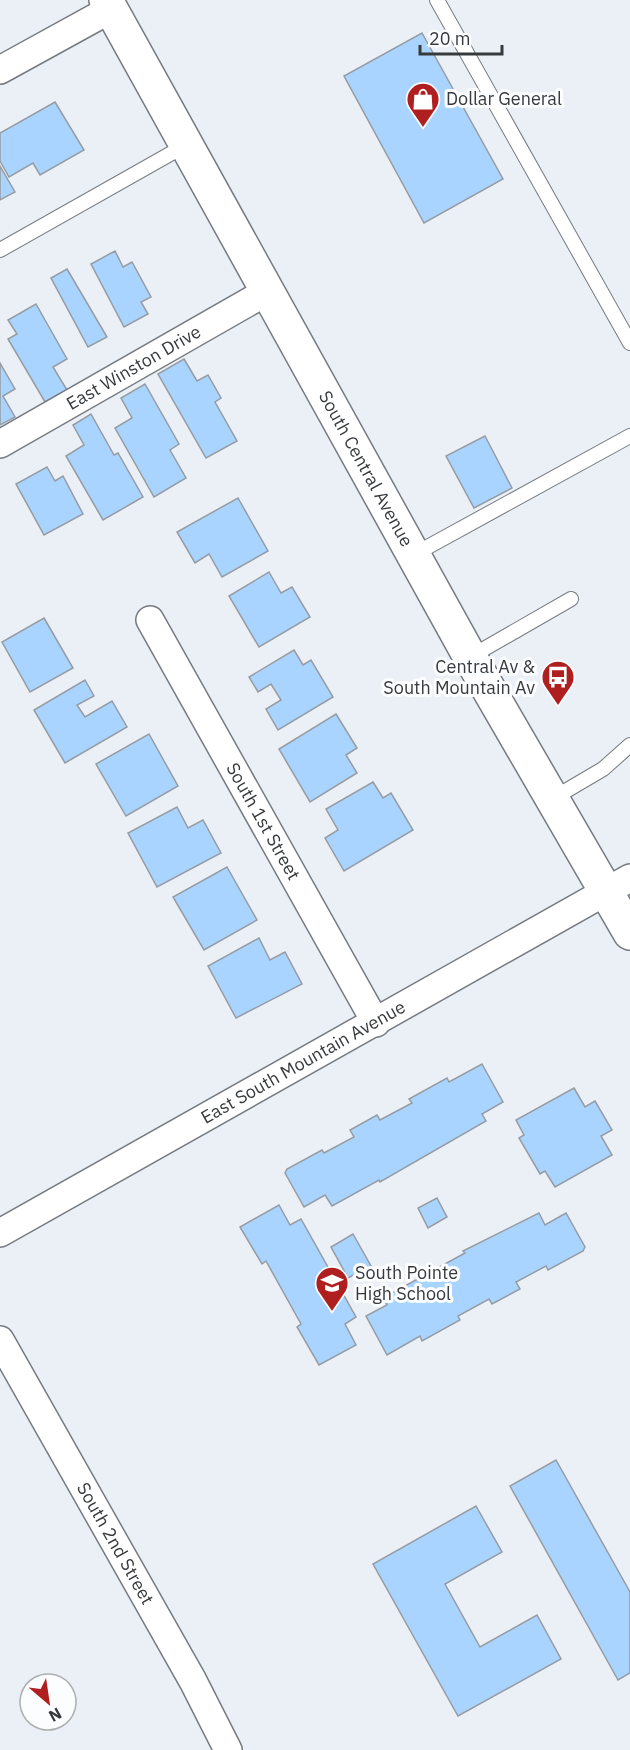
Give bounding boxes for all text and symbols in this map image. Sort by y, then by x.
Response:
scale bar [420,18,502,56]
text: 20 m [429,27,471,50]
shop icon: Dollar General [405,81,441,128]
place label: Dollar General [446,87,562,110]
street label: East Winston Drive [62,320,205,415]
street label: South Central Avenue [314,387,419,551]
place label: Central Av & South Mountain Av [383,655,536,699]
bus stop icon: Central Av & South Mountain Av [540,659,576,706]
street label: South 1st Street [221,758,306,884]
street label: East South Mountain Avenue [197,995,409,1129]
place label: South Pointe High School [355,1261,458,1305]
school or university icon: South Pointe High School [314,1265,350,1312]
street label: South 2nd Street [72,1478,159,1609]
north arrow [18,1672,78,1732]
text: N [45,1704,65,1727]

